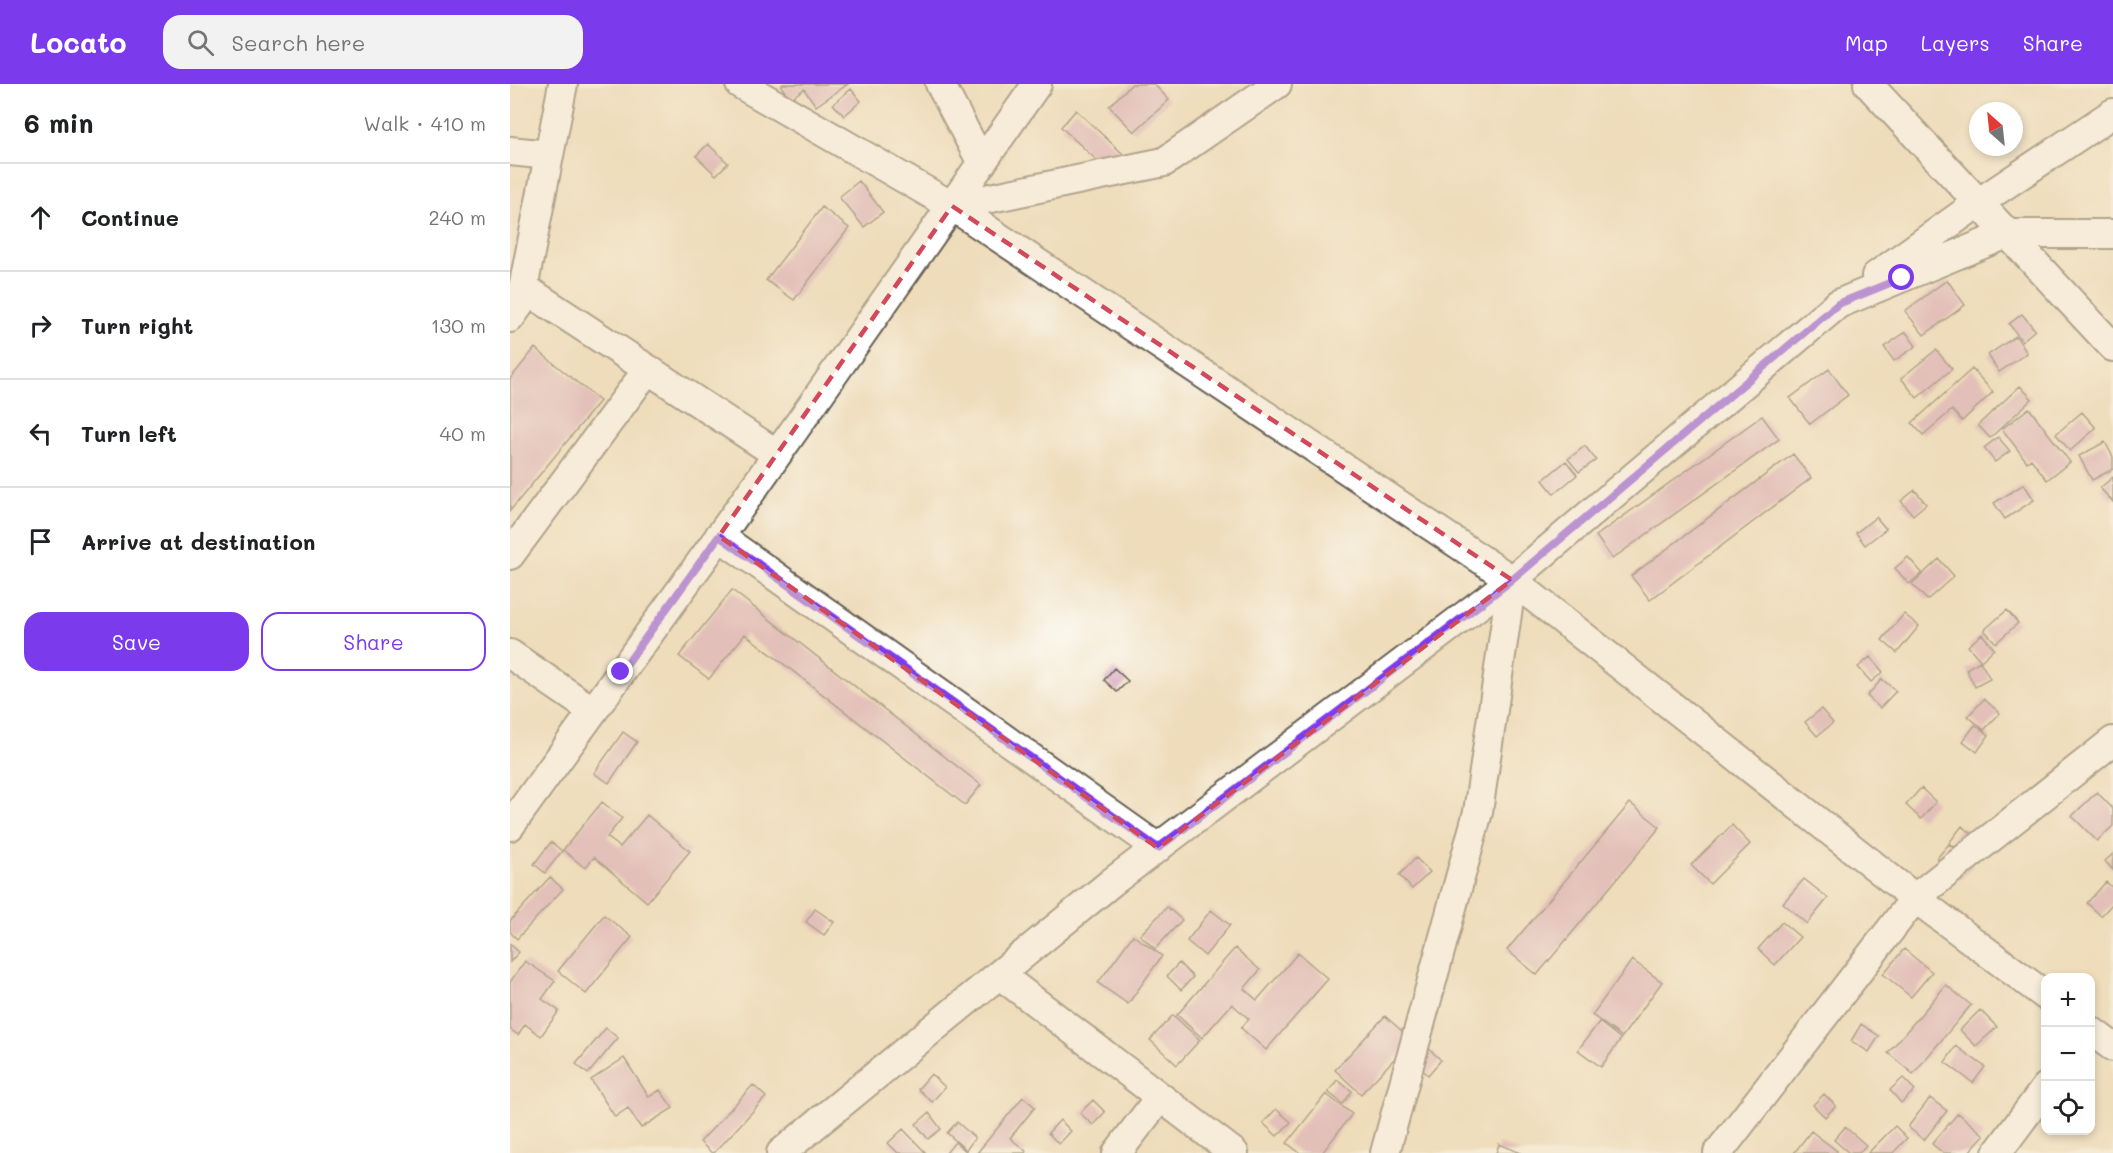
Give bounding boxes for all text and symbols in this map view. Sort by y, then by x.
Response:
search box [163,15,583,69]
text: Locato [30,24,127,60]
icon: search [184,26,217,59]
text: Search here [232,28,365,57]
text: Map [1845,29,1888,56]
text: Layers [1921,29,1990,56]
text: Share [2023,29,2083,56]
north arrow [1969,102,2023,156]
text: 6 min [24,106,93,140]
text: Walk · 410 m [363,110,486,136]
icon: ahead [24,201,57,234]
text: Continue [81,203,179,232]
text: 240 m [428,204,486,230]
route start [1888,264,1914,290]
icon: right [24,309,57,342]
text: Turn right [81,311,193,340]
text: 130 m [431,312,486,338]
icon: left [24,417,57,450]
text: Turn left [81,419,177,448]
text: 40 m [440,420,486,446]
icon: arrive [24,525,57,558]
text: Arrive at destination [81,527,316,556]
button: Save [24,612,249,671]
button: Share [261,612,486,671]
route end [607,658,633,684]
map controls [2041,973,2095,1135]
button: + [2041,973,2095,1027]
button: − [2041,1027,2095,1081]
button: locate [2041,1081,2095,1135]

